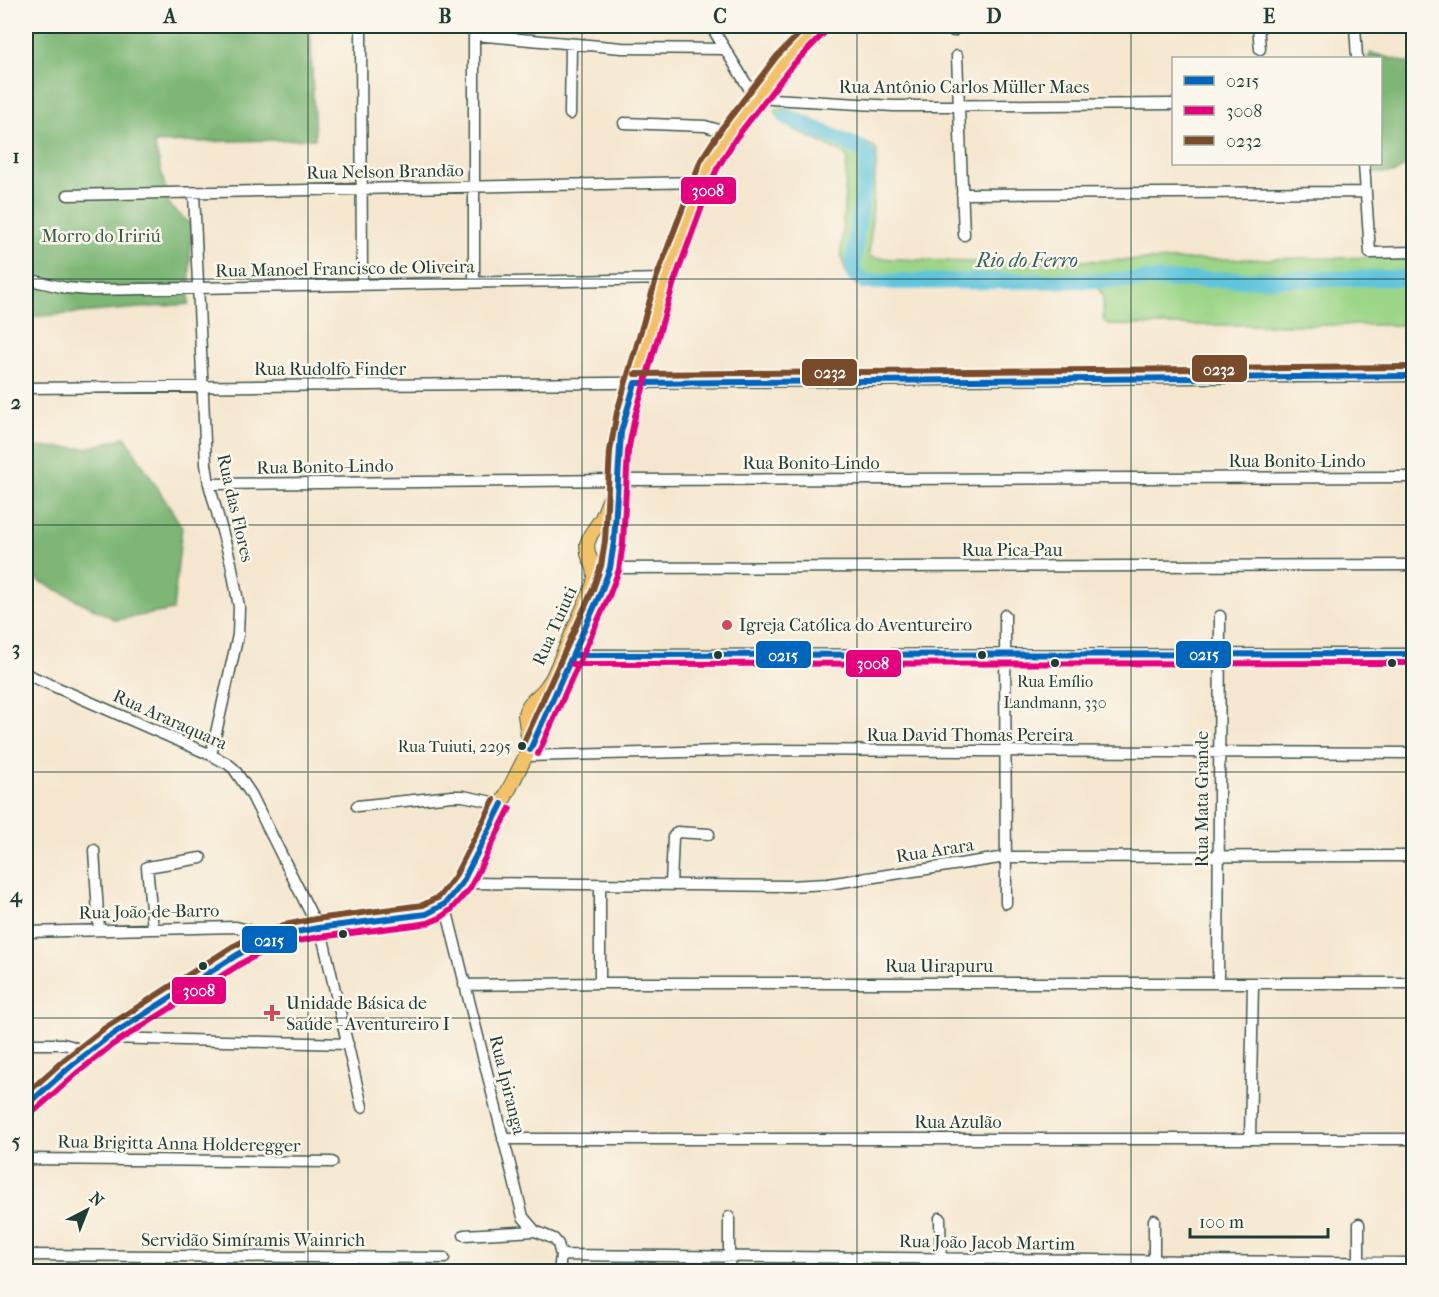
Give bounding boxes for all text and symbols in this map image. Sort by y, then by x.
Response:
text: A [162,5,178,28]
text: B [438,5,452,28]
text: C [713,5,727,28]
text: D [986,5,1002,28]
text: E [1263,5,1275,28]
legend [1172,57,1382,165]
text: 0215 [1226,71,1260,92]
street label: Rua Antônio Carlos Müller Maes [839,77,1090,98]
text: 3008 [1226,101,1262,122]
text: 0232 [1226,131,1262,152]
text: 1 [12,145,20,168]
street label: Rua Nelson Brandão [306,160,464,184]
line badge: 3008 [680,176,737,205]
text: 3008 [692,181,724,201]
park label: Morro do Iririú [41,226,161,247]
water label: Rio do Ferro [974,249,1078,272]
street label: Rua Manoel Francisco de Oliveira [215,256,476,282]
line badge: 0232 [1191,354,1248,383]
line badge: 0232 [801,358,858,387]
street label: Rua Rudolfo Finder [254,359,406,380]
text: 0232 [1203,360,1235,380]
text: 0232 [814,363,846,383]
text: 2 [11,391,21,414]
street label: Rua Bonito-Lindo [1228,451,1366,472]
street label: Rua das Flores [212,452,258,565]
street label: Rua Bonito-Lindo [742,453,880,474]
street label: Rua Bonito-Lindo [256,455,394,479]
street label: Rua Pica-Pau [961,540,1063,561]
street label: Rua Tuiuti [528,583,582,669]
place label: Igreja Católica do Aventureiro [739,615,972,636]
marker: Igreja Católica do Aventureiro [720,618,734,632]
text: 3 [12,637,20,660]
line badge: 0215 [755,640,812,669]
line badge: 0215 [1175,640,1232,669]
text: 0215 [1189,645,1219,664]
text: 0215 [768,646,798,665]
unlabelled marker [712,649,724,661]
line badge: 3008 [845,649,902,678]
unlabelled marker [976,649,988,661]
text: 3008 [857,654,889,674]
marker: Rua Emílio Landmann, 330 [1049,657,1061,669]
unlabelled marker [1386,657,1398,669]
place label: Rua Emílio Landmann, 330 [1004,672,1107,712]
street label: Rua Araraquara [110,685,231,755]
street label: Rua David Thomas Pereira [866,725,1074,746]
street label: Rua Mata Grande [1192,731,1213,867]
place label: Rua Tuiuti, 2295 [398,737,511,756]
marker: Rua Tuiuti, 2295 [516,740,528,752]
street label: Rua Arara [894,834,976,868]
text: 4 [9,884,23,908]
street label: Rua João-de-Barro [79,900,219,924]
line badge: 0215 [241,925,298,954]
unlabelled marker [337,928,349,940]
text: 0215 [254,931,284,950]
street label: Rua Uirapuru [885,956,993,977]
unlabelled marker [197,960,209,972]
line badge: 3008 [171,976,227,1005]
text: 3008 [183,981,215,1001]
place label: Unidade Básica de Saúde - Aventureiro I [286,993,450,1035]
marker: Unidade Básica de Saúde - Aventureiro I [263,1004,281,1022]
street label: Rua Ipiranga [485,1033,530,1137]
street label: Rua Azulão [914,1112,1002,1133]
text: 5 [12,1130,21,1153]
street label: Rua Brigitta Anna Holderegger [57,1131,301,1157]
north arrow [57,1180,117,1240]
text: N [86,1188,108,1211]
scale bar [1190,1201,1328,1239]
text: 100 m [1199,1212,1244,1233]
street label: Servidão Simíramis Wainrich [141,1230,365,1251]
street label: Rua João Jacob Martim [899,1231,1075,1255]

